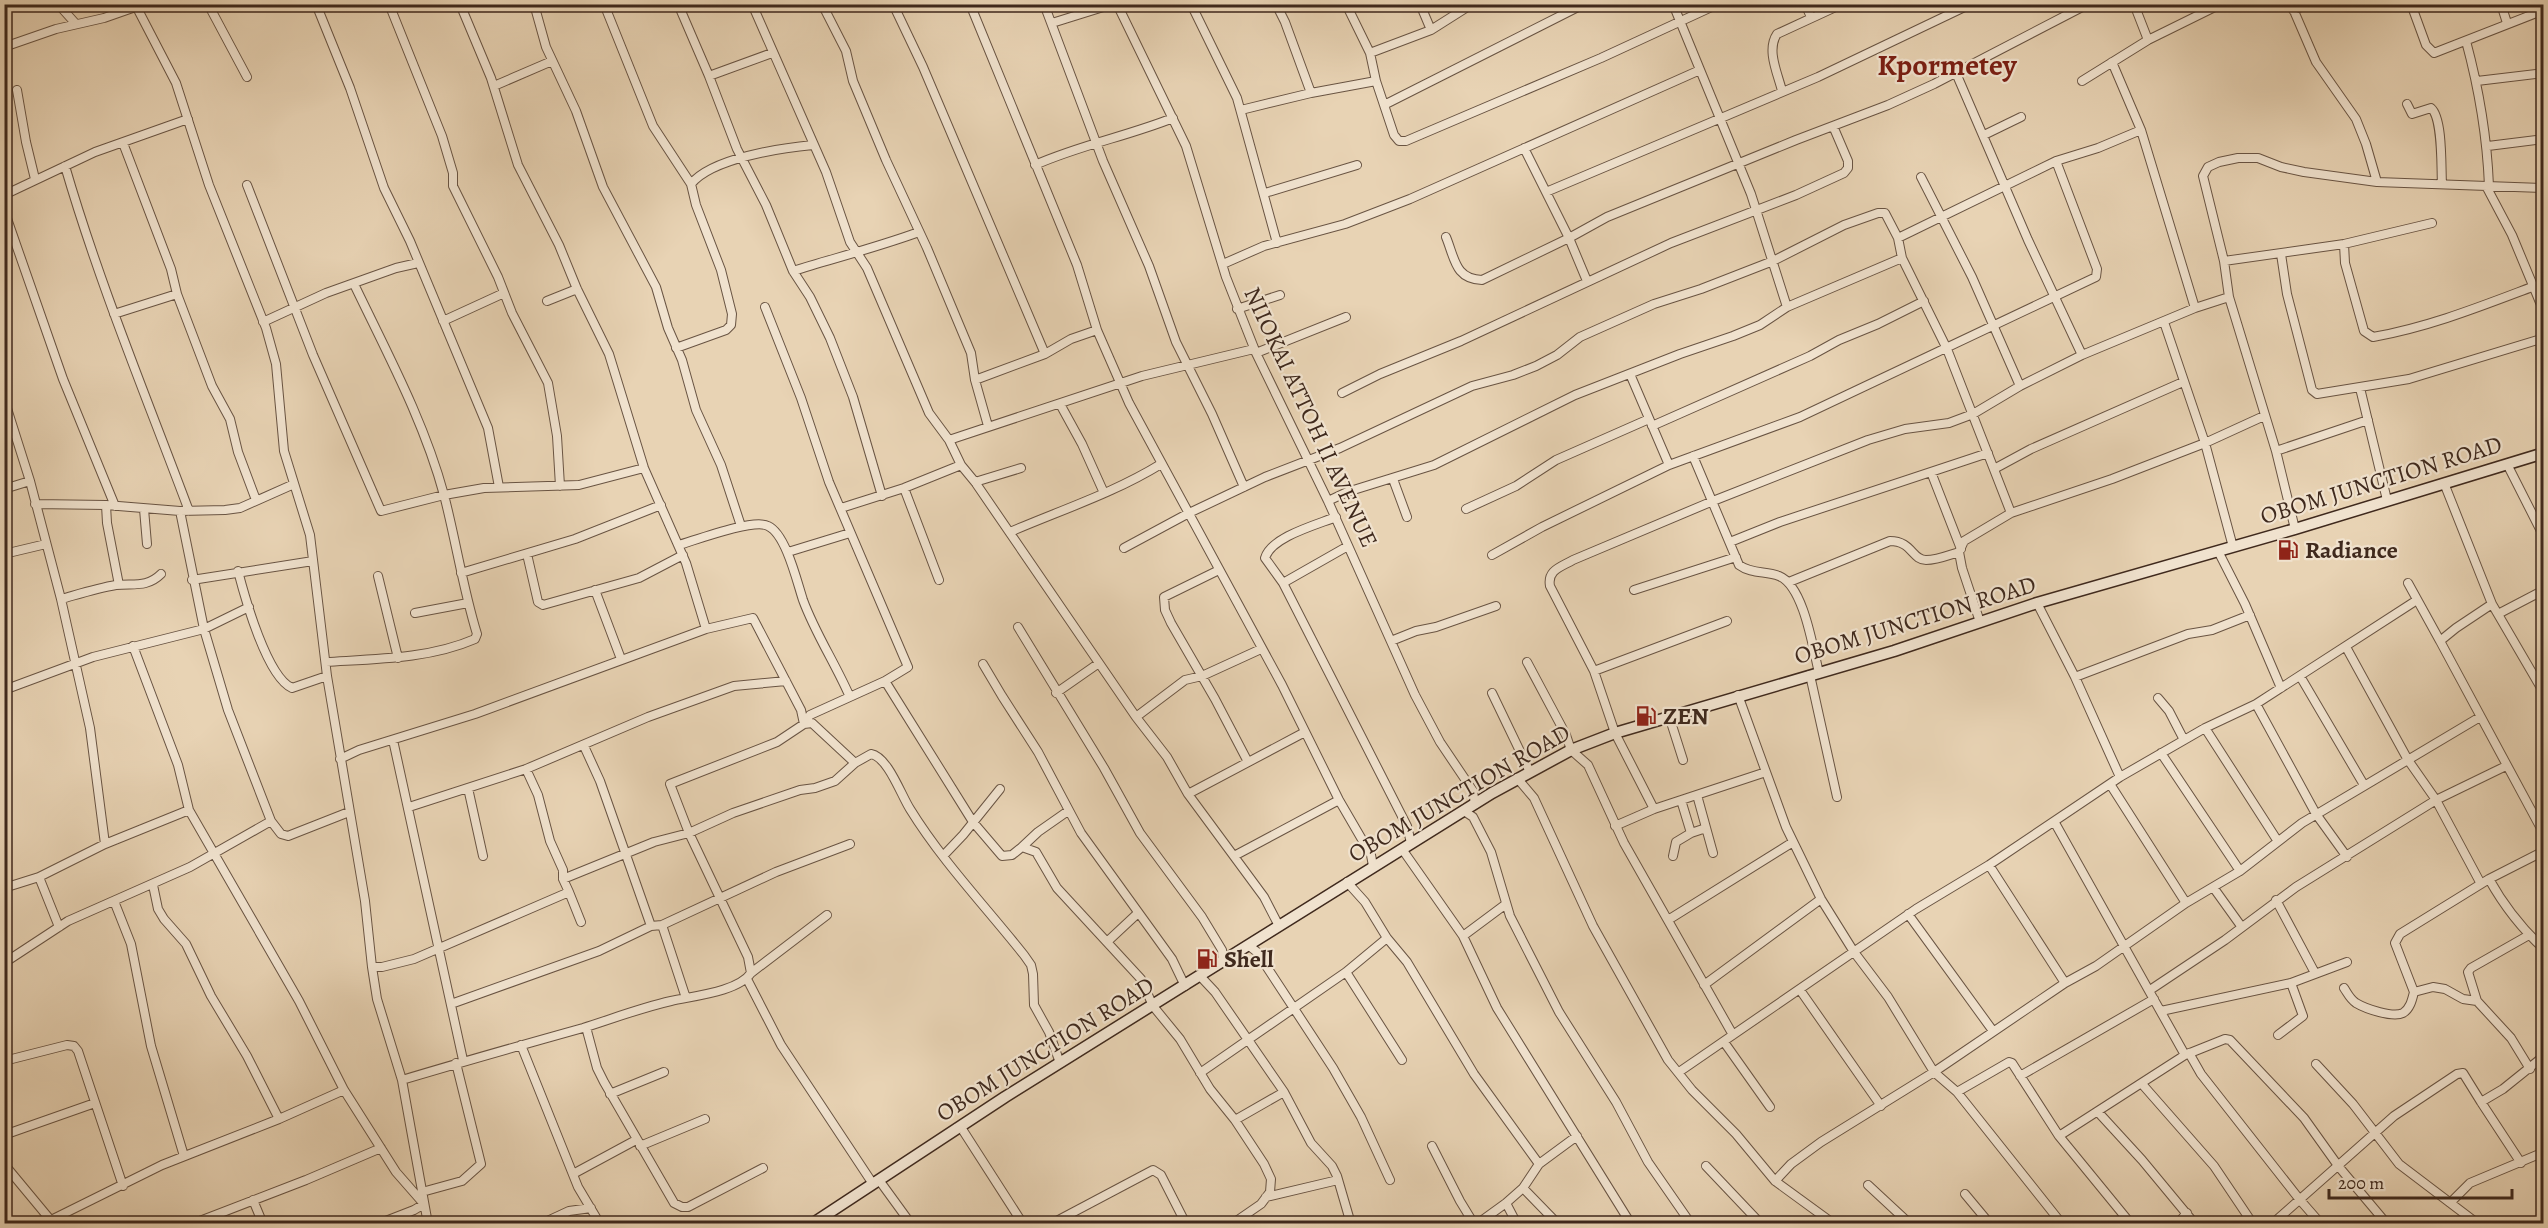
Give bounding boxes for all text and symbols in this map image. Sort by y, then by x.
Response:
district label: Kpormetey [1877,45,2018,85]
street label: NIIOKAI ATTOH II AVENUE [1236,282,1386,552]
street label: OBOM JUNCTION ROAD [2256,428,2506,532]
place label: Radiance [2305,534,2398,566]
fuel station icon: Radiance [2276,538,2300,562]
street label: OBOM JUNCTION ROAD [1790,568,2040,672]
place label: ZEN [1663,700,1709,732]
fuel station icon: ZEN [1634,704,1658,728]
street label: OBOM JUNCTION ROAD [1342,716,1576,870]
place label: Shell [1224,943,1274,975]
fuel station icon: Shell [1195,947,1219,971]
street label: OBOM JUNCTION ROAD [930,969,1160,1129]
scale bar [2329,1162,2512,1200]
text: 200 m [2338,1171,2384,1195]

